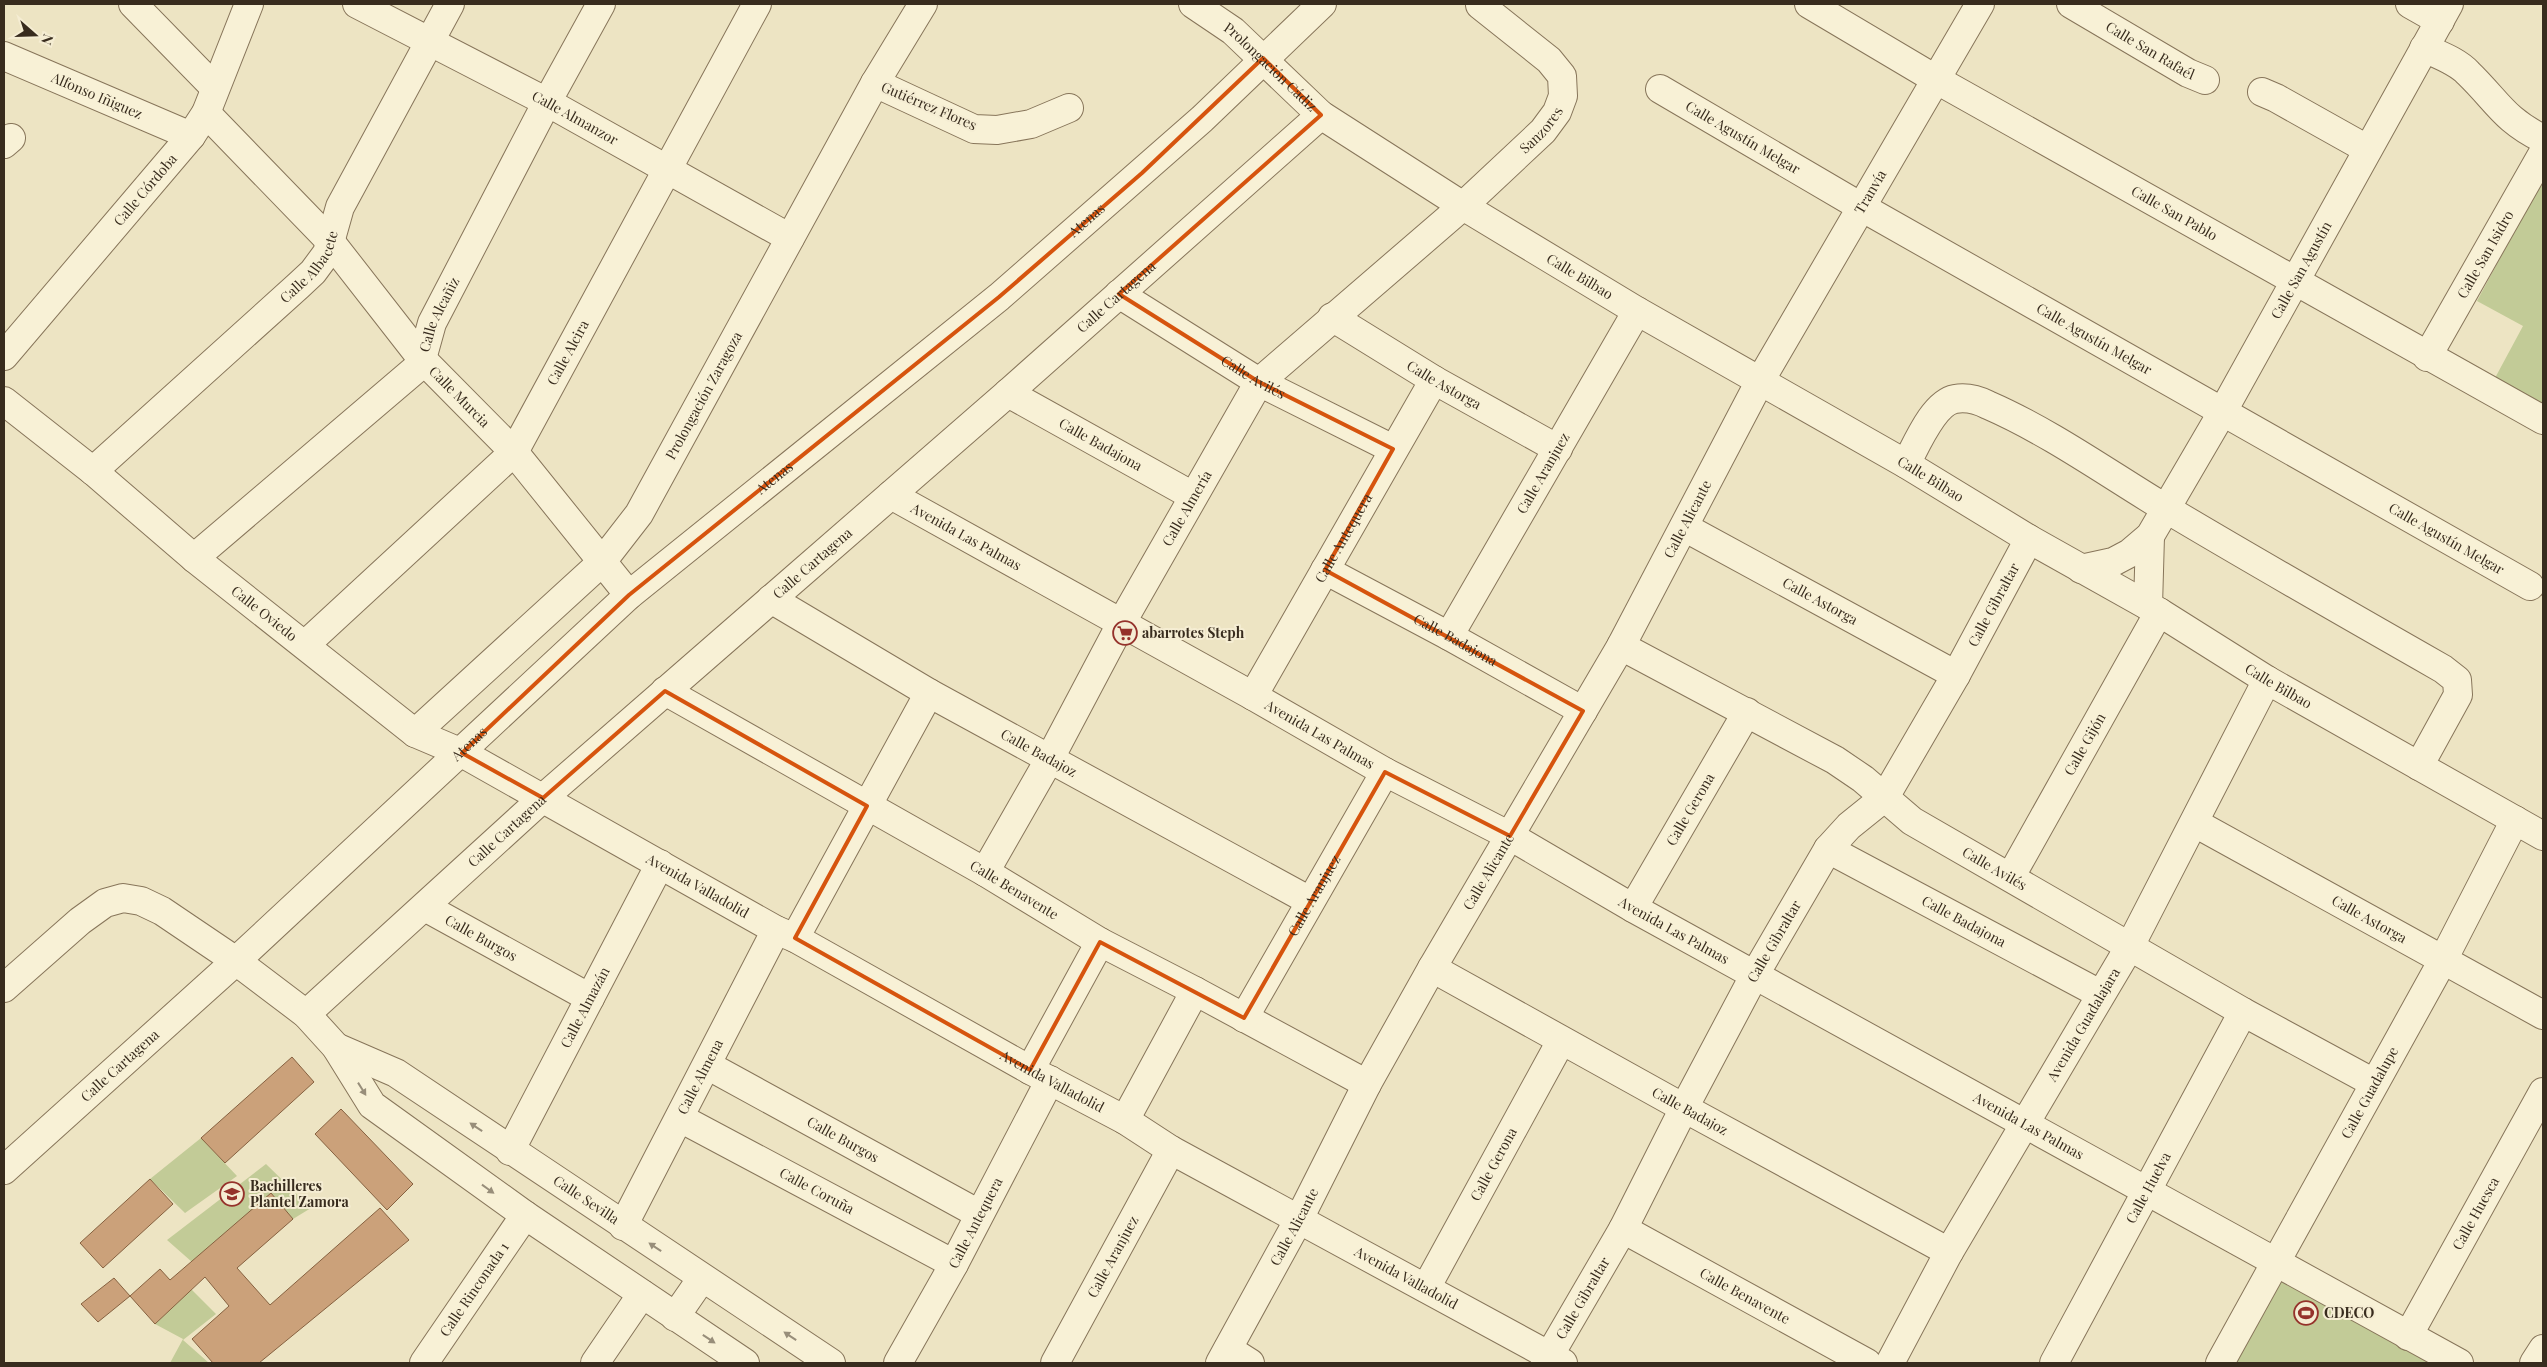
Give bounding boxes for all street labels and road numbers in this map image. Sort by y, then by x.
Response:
street label: Calle San Rafaél [2102,17,2198,84]
street label: Prolongación Cádiz [1220,18,1322,115]
street label: Alfonso Iñiguez [48,67,146,123]
street label: Gutiérrez Flores [878,77,980,134]
street label: Calle Almanzor [529,86,622,149]
street label: Calle Agustín Melgar [1682,96,1805,179]
street label: Sanzores [1515,105,1567,157]
street label: Calle Córdoba [109,149,181,230]
street label: Tranvía [1850,166,1890,217]
street label: Calle San Pablo [2128,181,2221,245]
street label: Atenas [1063,199,1109,242]
street label: Calle San Isidro [2452,206,2518,302]
street label: Calle San Agustín [2266,217,2336,322]
street label: Calle Albacete [275,228,342,307]
street label: Calle Bilbao [1543,249,1617,304]
street label: Calle Cartagena [1072,256,1159,337]
street label: Calle Alcañiz [414,273,463,354]
street label: Calle Agustín Melgar [2033,298,2156,379]
street label: Calle Alcira [542,317,593,388]
street label: Prolongación Zaragoza [661,328,746,463]
street label: Calle Avilés [1218,351,1289,403]
street label: Calle Astorga [1403,356,1485,413]
street label: Calle Murcia [425,362,494,431]
street label: Calle Badajona [1056,413,1146,475]
street label: Calle Aranjuez [1512,429,1574,517]
street label: Calle Bilbao [1894,451,1968,506]
street label: Atenas [751,457,797,499]
street label: Calle Almería [1157,467,1216,549]
street label: Calle Alicante [1659,477,1715,561]
street label: Calle Antequera [1310,490,1376,586]
street label: Avenida Las Palmas [907,498,1025,575]
street label: Calle Agustín Melgar [2386,498,2509,579]
street label: Calle Cartagena [768,523,856,603]
street label: Calle Gibraltar [1963,559,2024,650]
street label: Calle Astorga [1779,572,1861,629]
street label: Calle Oviedo [227,581,302,645]
street label: Calle Badajona [1410,609,1501,670]
street label: Calle Bilbao [2242,659,2316,713]
street label: Avenida Las Palmas [1261,694,1378,773]
street label: Calle Gijón [2059,709,2110,779]
street label: Atenas [446,722,491,766]
street label: Calle Badajoz [998,724,1081,781]
street label: Calle Gerona [1661,769,1718,849]
street label: Calle Cartagena [463,790,550,871]
street label: Calle Alicante [1458,830,1518,913]
street label: Calle Avilés [1959,842,2030,894]
street label: Avenida Valladolid [642,848,753,922]
street label: Calle Aranjuez [1283,851,1345,939]
street label: Calle Benavente [967,855,1062,924]
street label: Calle Astorga [2329,890,2410,947]
street label: Avenida Las Palmas [1615,891,1733,968]
street label: Calle Badajona [1919,891,2010,951]
street label: Calle Gibraltar [1742,896,1806,986]
street label: Calle Burgos [442,910,521,965]
street label: Calle Almazán [556,963,614,1051]
street label: Avenida Guadalajara [2042,964,2124,1085]
street label: Calle Cartagena [76,1025,163,1106]
street label: Calle Almena [672,1036,727,1117]
street label: Calle Guadalupe [2336,1043,2402,1142]
street label: Avenida Valladolid [996,1045,1108,1116]
street label: Calle Badajoz [1649,1082,1732,1139]
street label: Avenida Las Palmas [1969,1087,2087,1164]
street label: Calle Burgos [804,1112,883,1166]
street label: Calle Gerona [1465,1124,1521,1204]
street label: Calle Huelva [2121,1148,2175,1227]
street label: Calle Coruña [776,1163,858,1218]
street label: Calle Sevilla [550,1170,623,1228]
street label: Calle Huesca [2447,1173,2503,1253]
street label: Calle Antequera [943,1174,1007,1272]
street label: Calle Alicante [1265,1184,1322,1269]
street label: Calle Aranjuez [1082,1212,1143,1301]
street label: Calle Rinconada 1 [435,1238,513,1340]
street label: Avenida Valladolid [1350,1241,1461,1313]
street label: Calle Gibraltar [1551,1253,1614,1343]
street label: Calle Benavente [1696,1263,1794,1328]

